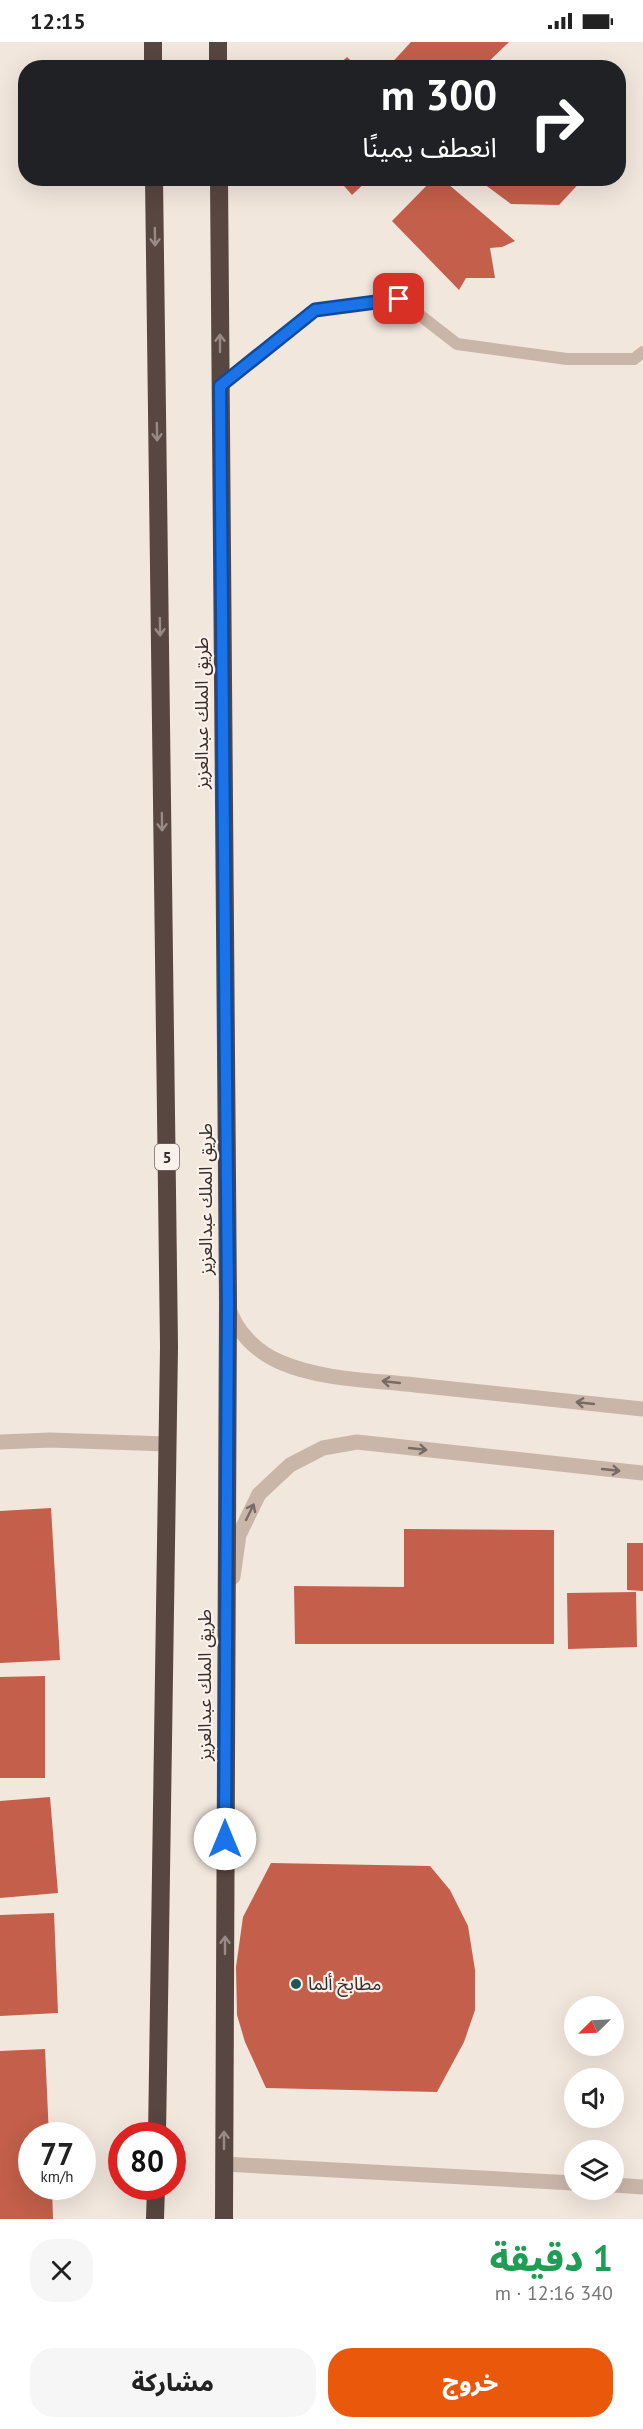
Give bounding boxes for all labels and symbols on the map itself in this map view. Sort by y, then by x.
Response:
one-way arrow [149,226,161,246]
pin [373,273,424,324]
one-way arrow [214,333,226,353]
one-way arrow [152,421,163,441]
one-way arrow [154,616,166,636]
street label: طريق الملك عبدالعزيز [190,637,213,790]
one-way arrow [157,811,168,831]
street label: طريق الملك عبدالعزيز [194,1123,217,1276]
road number: 5 [155,1144,179,1170]
one-way arrow [382,1376,401,1387]
one-way arrow [575,1397,595,1408]
one-way arrow [407,1444,427,1455]
one-way arrow [601,1465,621,1476]
one-way arrow [245,1504,257,1522]
street label: طريق الملك عبدالعزيز [193,1609,216,1762]
position arrow [193,1807,257,1871]
one-way arrow [219,1935,231,1955]
place label: مطابخ ألما [308,1972,381,1997]
marker: مطابخ ألما [289,1977,303,1991]
north arrow [564,1996,624,2056]
speed limit sign: 80 [108,2122,186,2200]
one-way arrow [218,2130,230,2150]

